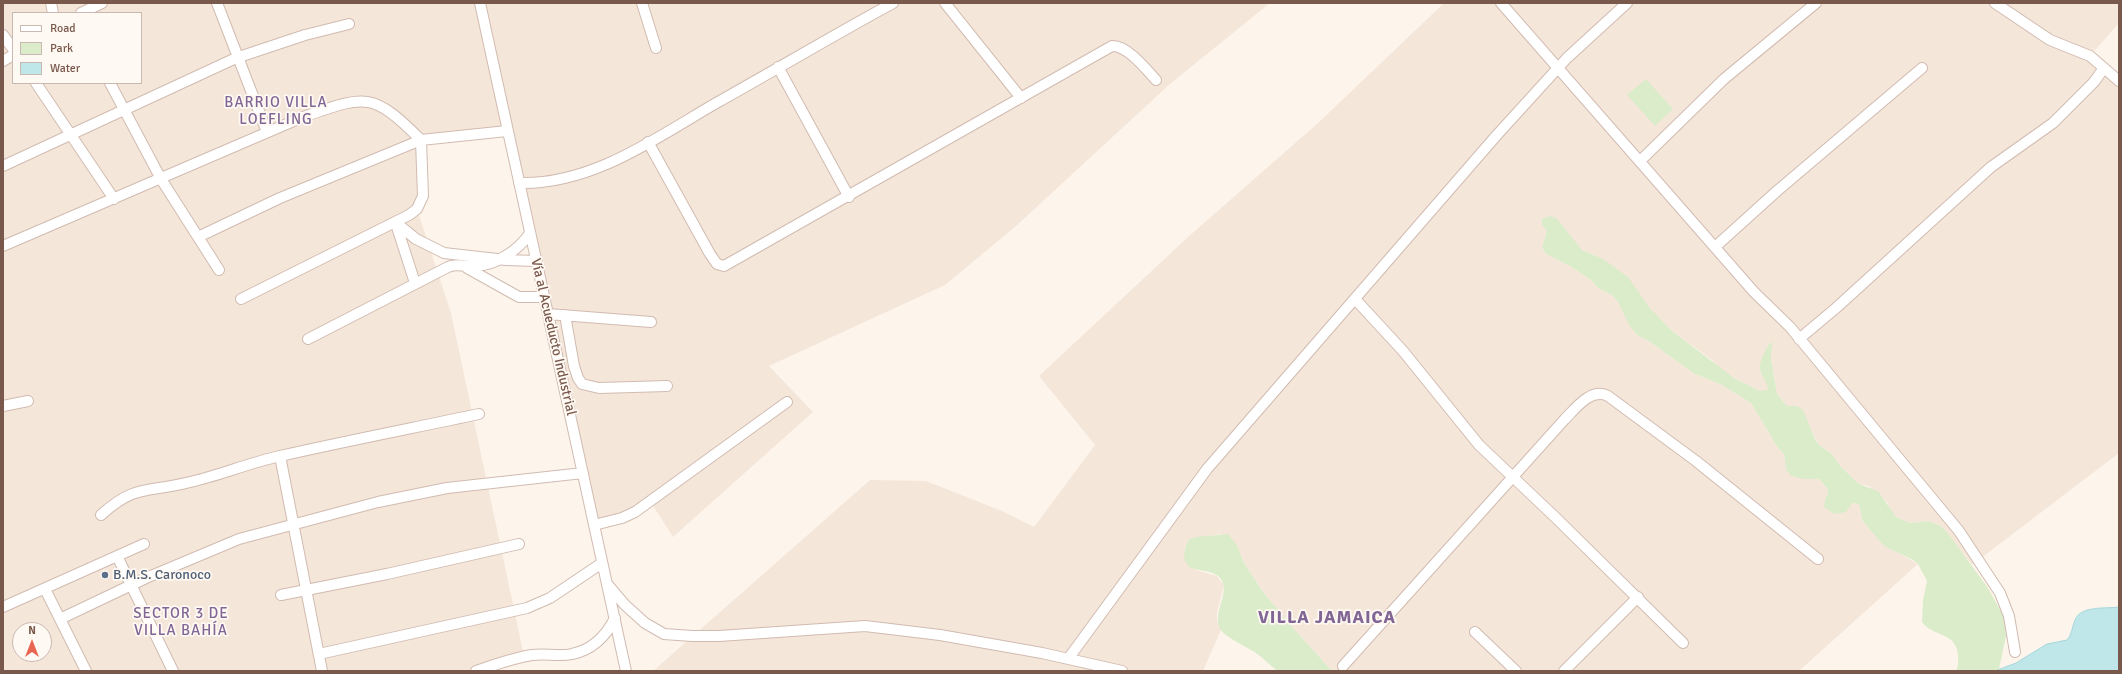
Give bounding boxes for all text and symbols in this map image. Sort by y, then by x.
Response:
legend [12,12,142,84]
text: Road [50,21,76,36]
text: Park [50,41,73,56]
text: Water [50,61,80,76]
district label: BARRIO VILLA LOEFLING [224,94,328,129]
street label: Vía al Acueducto Industrial [527,257,579,417]
place label: B.M.S. Caronoco [113,567,211,583]
marker: B.M.S. Caronoco [100,570,110,580]
district label: SECTOR 3 DE VILLA BAHÍA [133,605,229,640]
district label: VILLA JAMAICA [1258,607,1396,629]
north arrow [12,622,52,662]
text: N [28,624,36,637]

